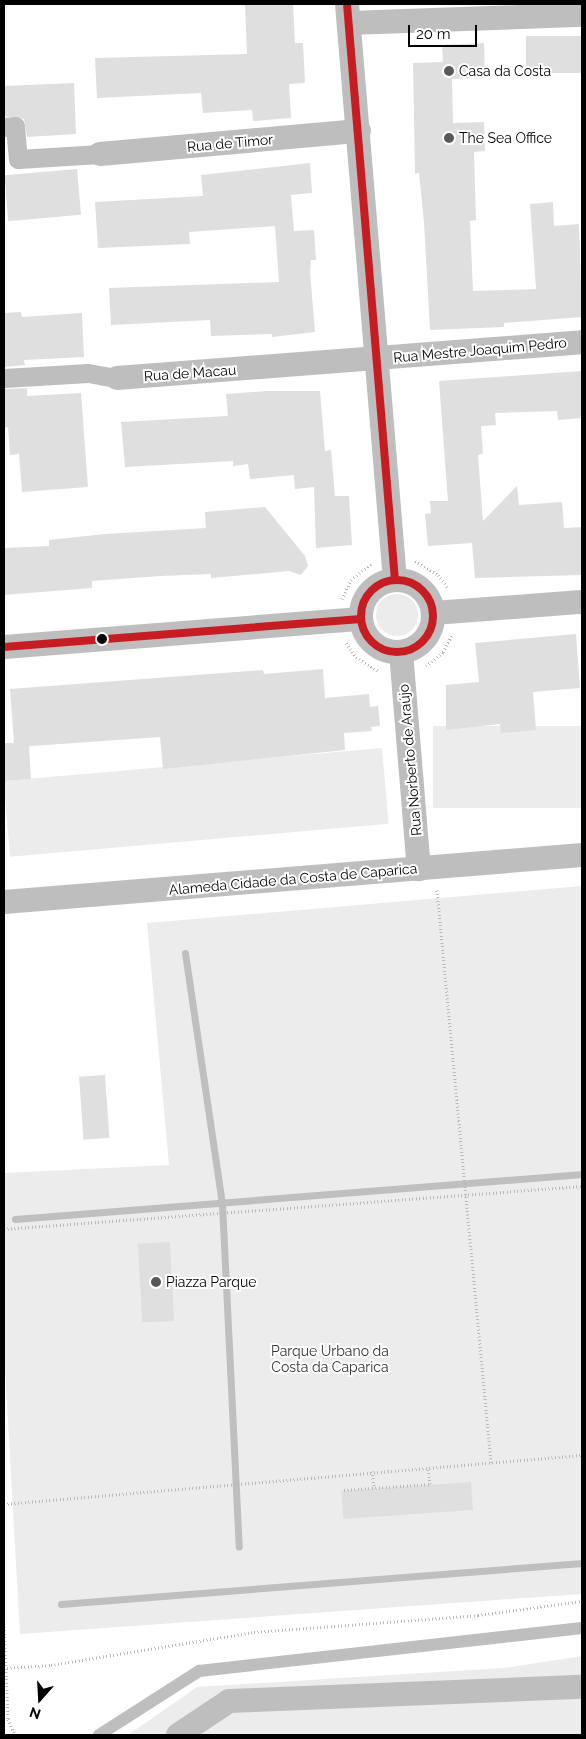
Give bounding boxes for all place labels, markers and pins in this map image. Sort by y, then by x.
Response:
place label: Casa da Costa [459,63,551,79]
marker: Casa da Costa [443,65,455,77]
place label: The Sea Office [459,130,552,146]
marker: The Sea Office [443,132,455,144]
unlabelled marker [97,634,107,644]
place label: Piazza Parque [166,1274,257,1290]
marker: Piazza Parque [150,1276,162,1288]

